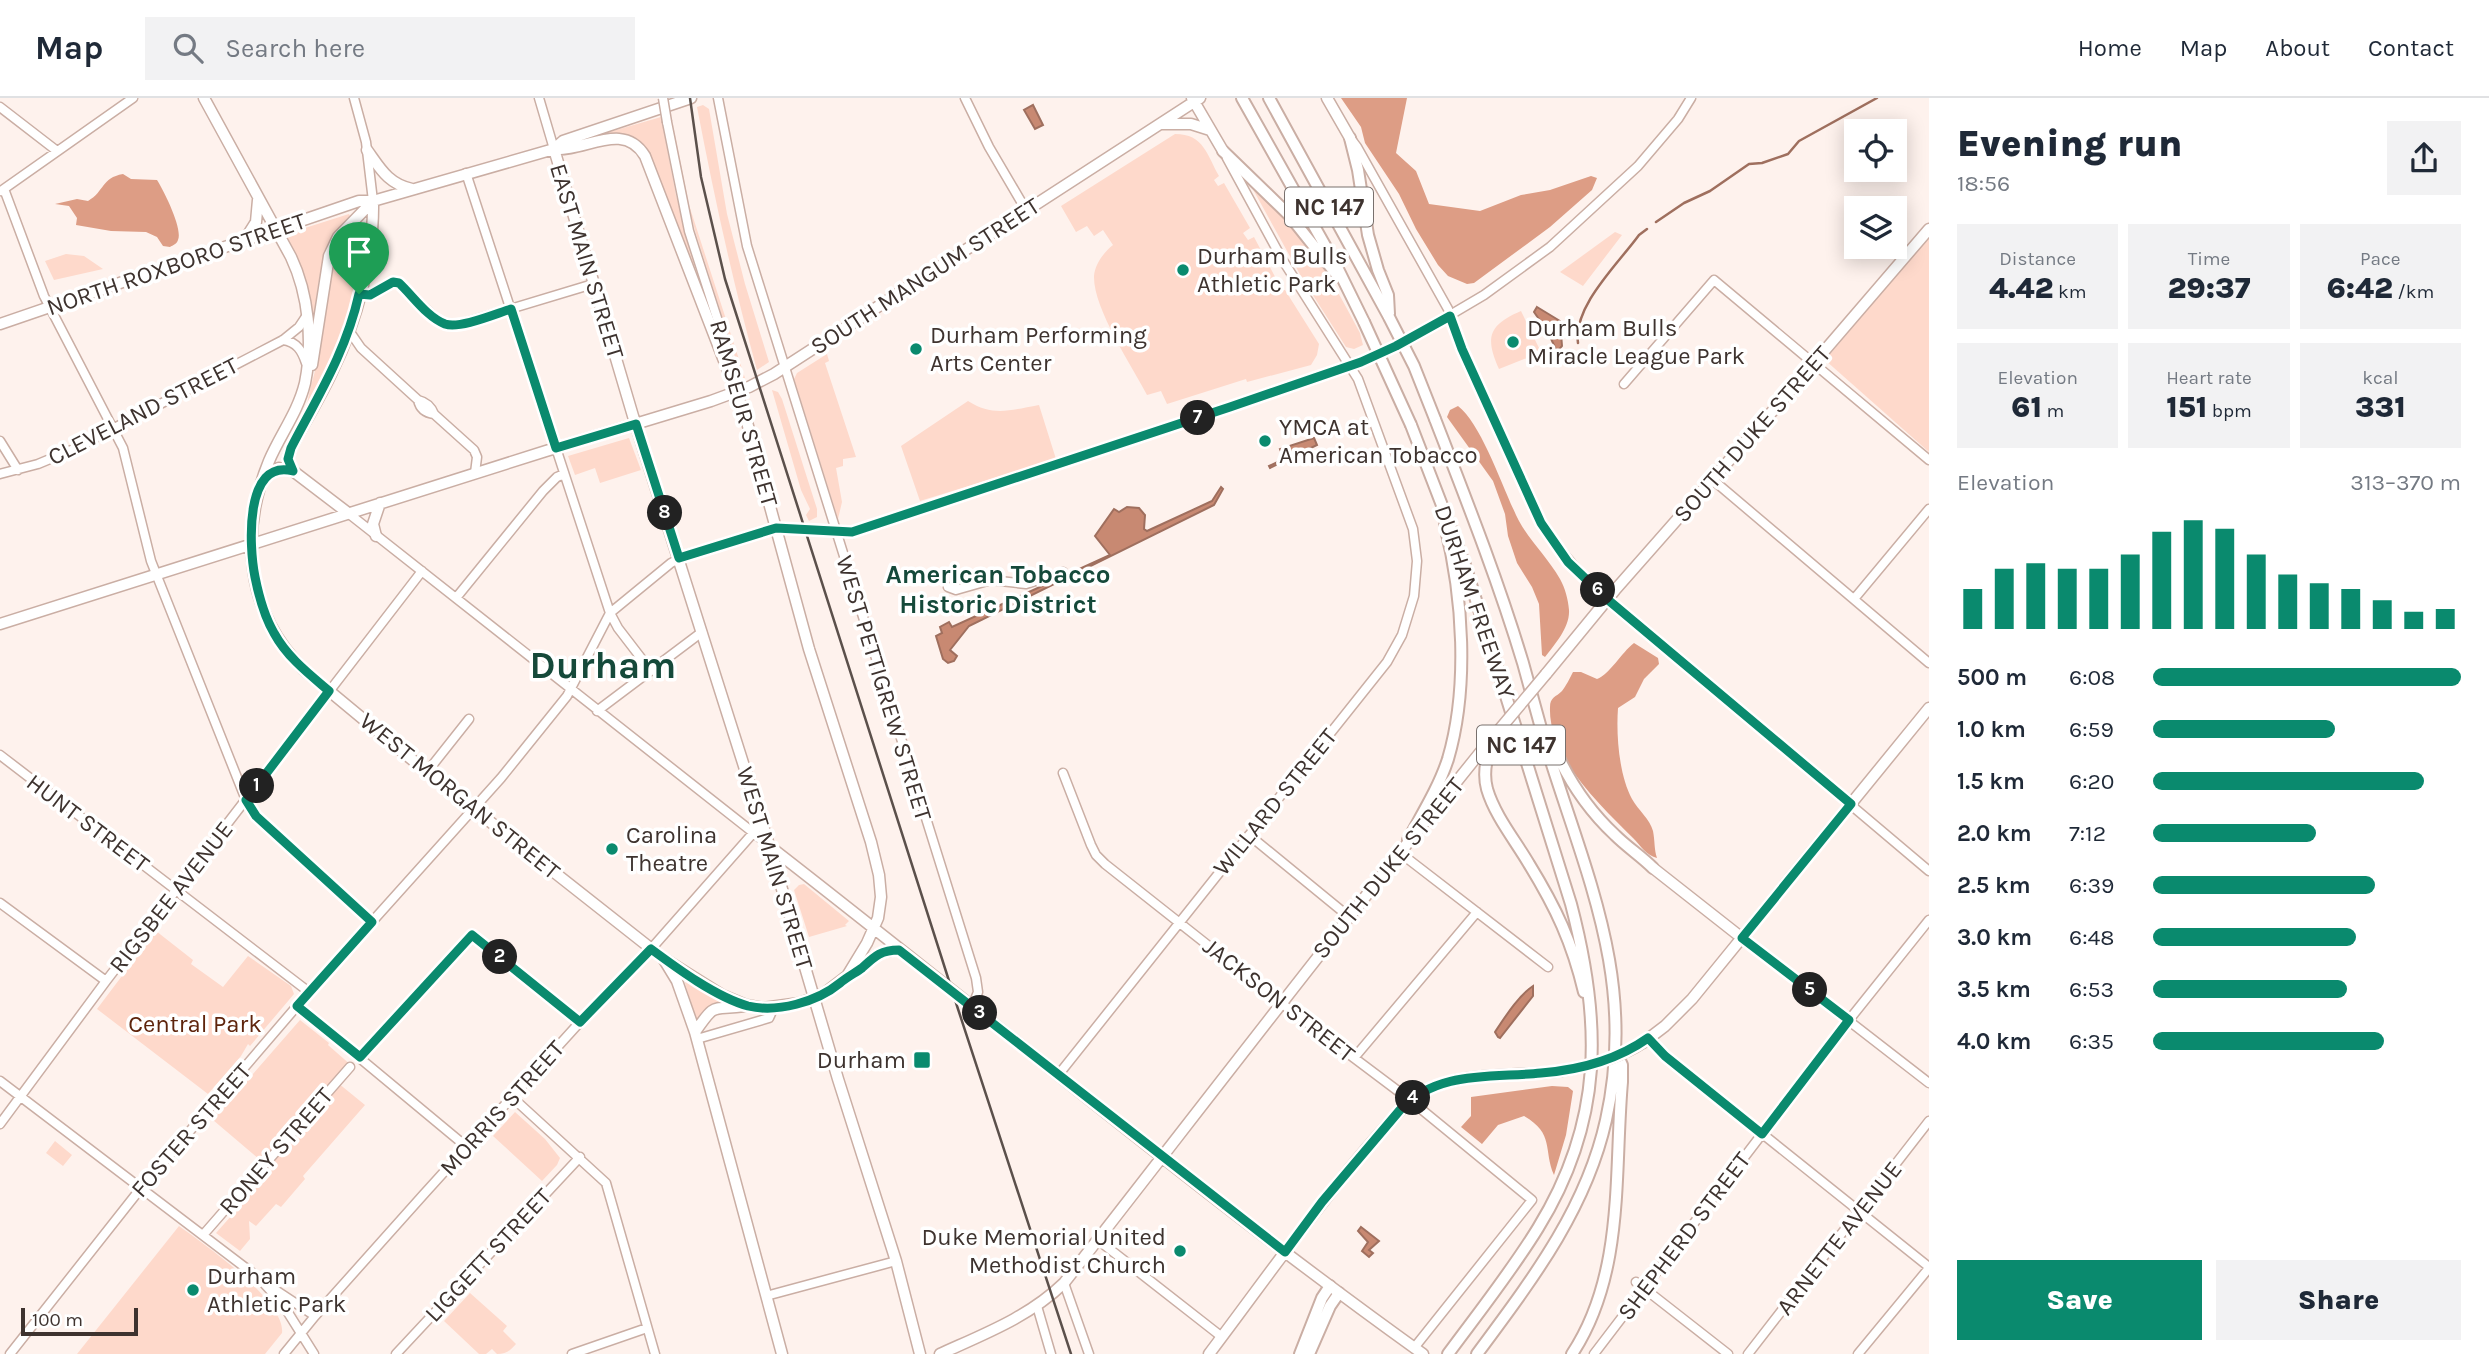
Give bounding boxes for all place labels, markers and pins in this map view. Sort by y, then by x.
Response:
pin [329,222,389,294]
place label: Durham Bulls Athletic Park [1197,242,1347,298]
marker: Durham Bulls Athletic Park [1175,262,1191,278]
place label: Durham Bulls Miracle League Park [1527,314,1745,370]
place label: Durham Performing Arts Center [930,321,1147,377]
marker: Durham Bulls Miracle League Park [1505,334,1521,350]
marker: Durham Performing Arts Center [908,341,924,357]
pin: 7 [1180,400,1216,436]
place label: YMCA at American Tobacco [1279,413,1478,469]
marker: YMCA at American Tobacco [1257,433,1273,449]
pin: 8 [648,496,682,530]
pin: 6 [1580,573,1616,608]
pin: 1 [240,768,274,804]
place label: Carolina Theatre [626,821,717,877]
marker: Carolina Theatre [604,841,620,857]
pin: 2 [482,940,518,974]
pin: 5 [1792,972,1828,1008]
pin: 3 [962,996,998,1030]
place label: Durham [817,1046,906,1074]
marker: Durham [912,1050,932,1070]
pin: 4 [1396,1080,1430,1116]
place label: Duke Memorial United Methodist Church [922,1223,1166,1279]
marker: Duke Memorial United Methodist Church [1172,1243,1188,1259]
place label: Durham Athletic Park [207,1262,346,1318]
marker: Durham Athletic Park [185,1282,201,1298]

